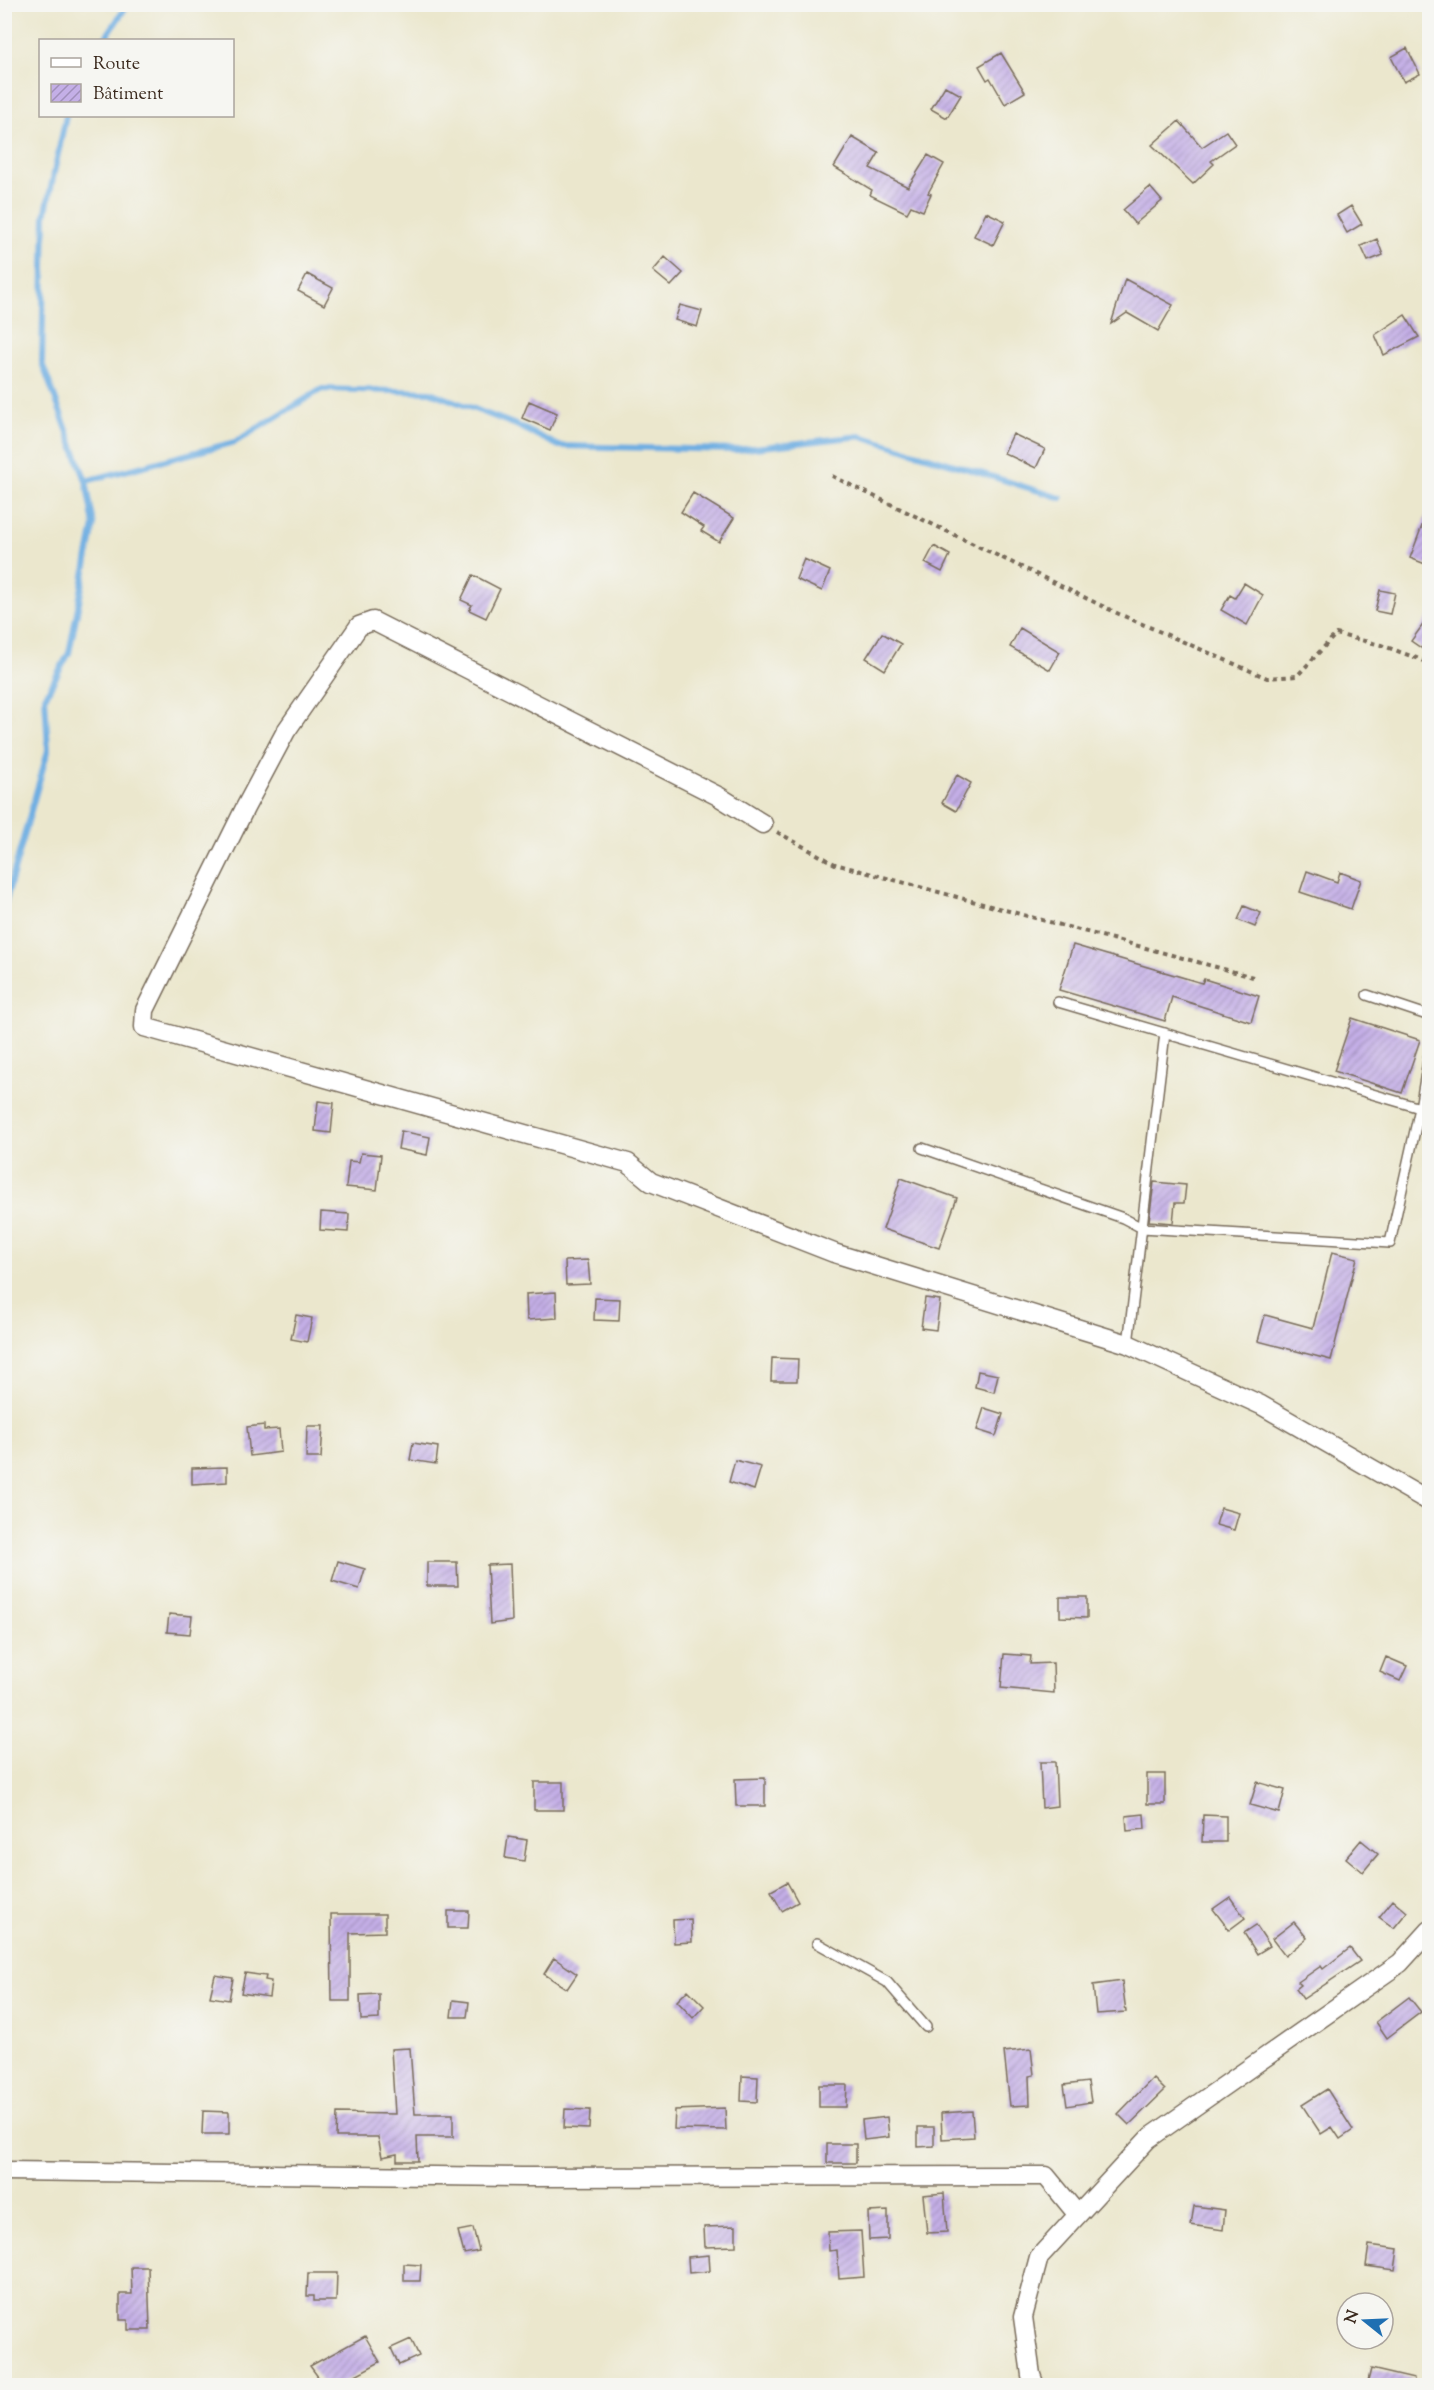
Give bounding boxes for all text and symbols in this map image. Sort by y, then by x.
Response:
legend [39,39,234,117]
text: Route [93,52,140,78]
text: Bâtiment [93,82,163,108]
north arrow [1335,2291,1395,2351]
text: N [1340,2307,1366,2327]

